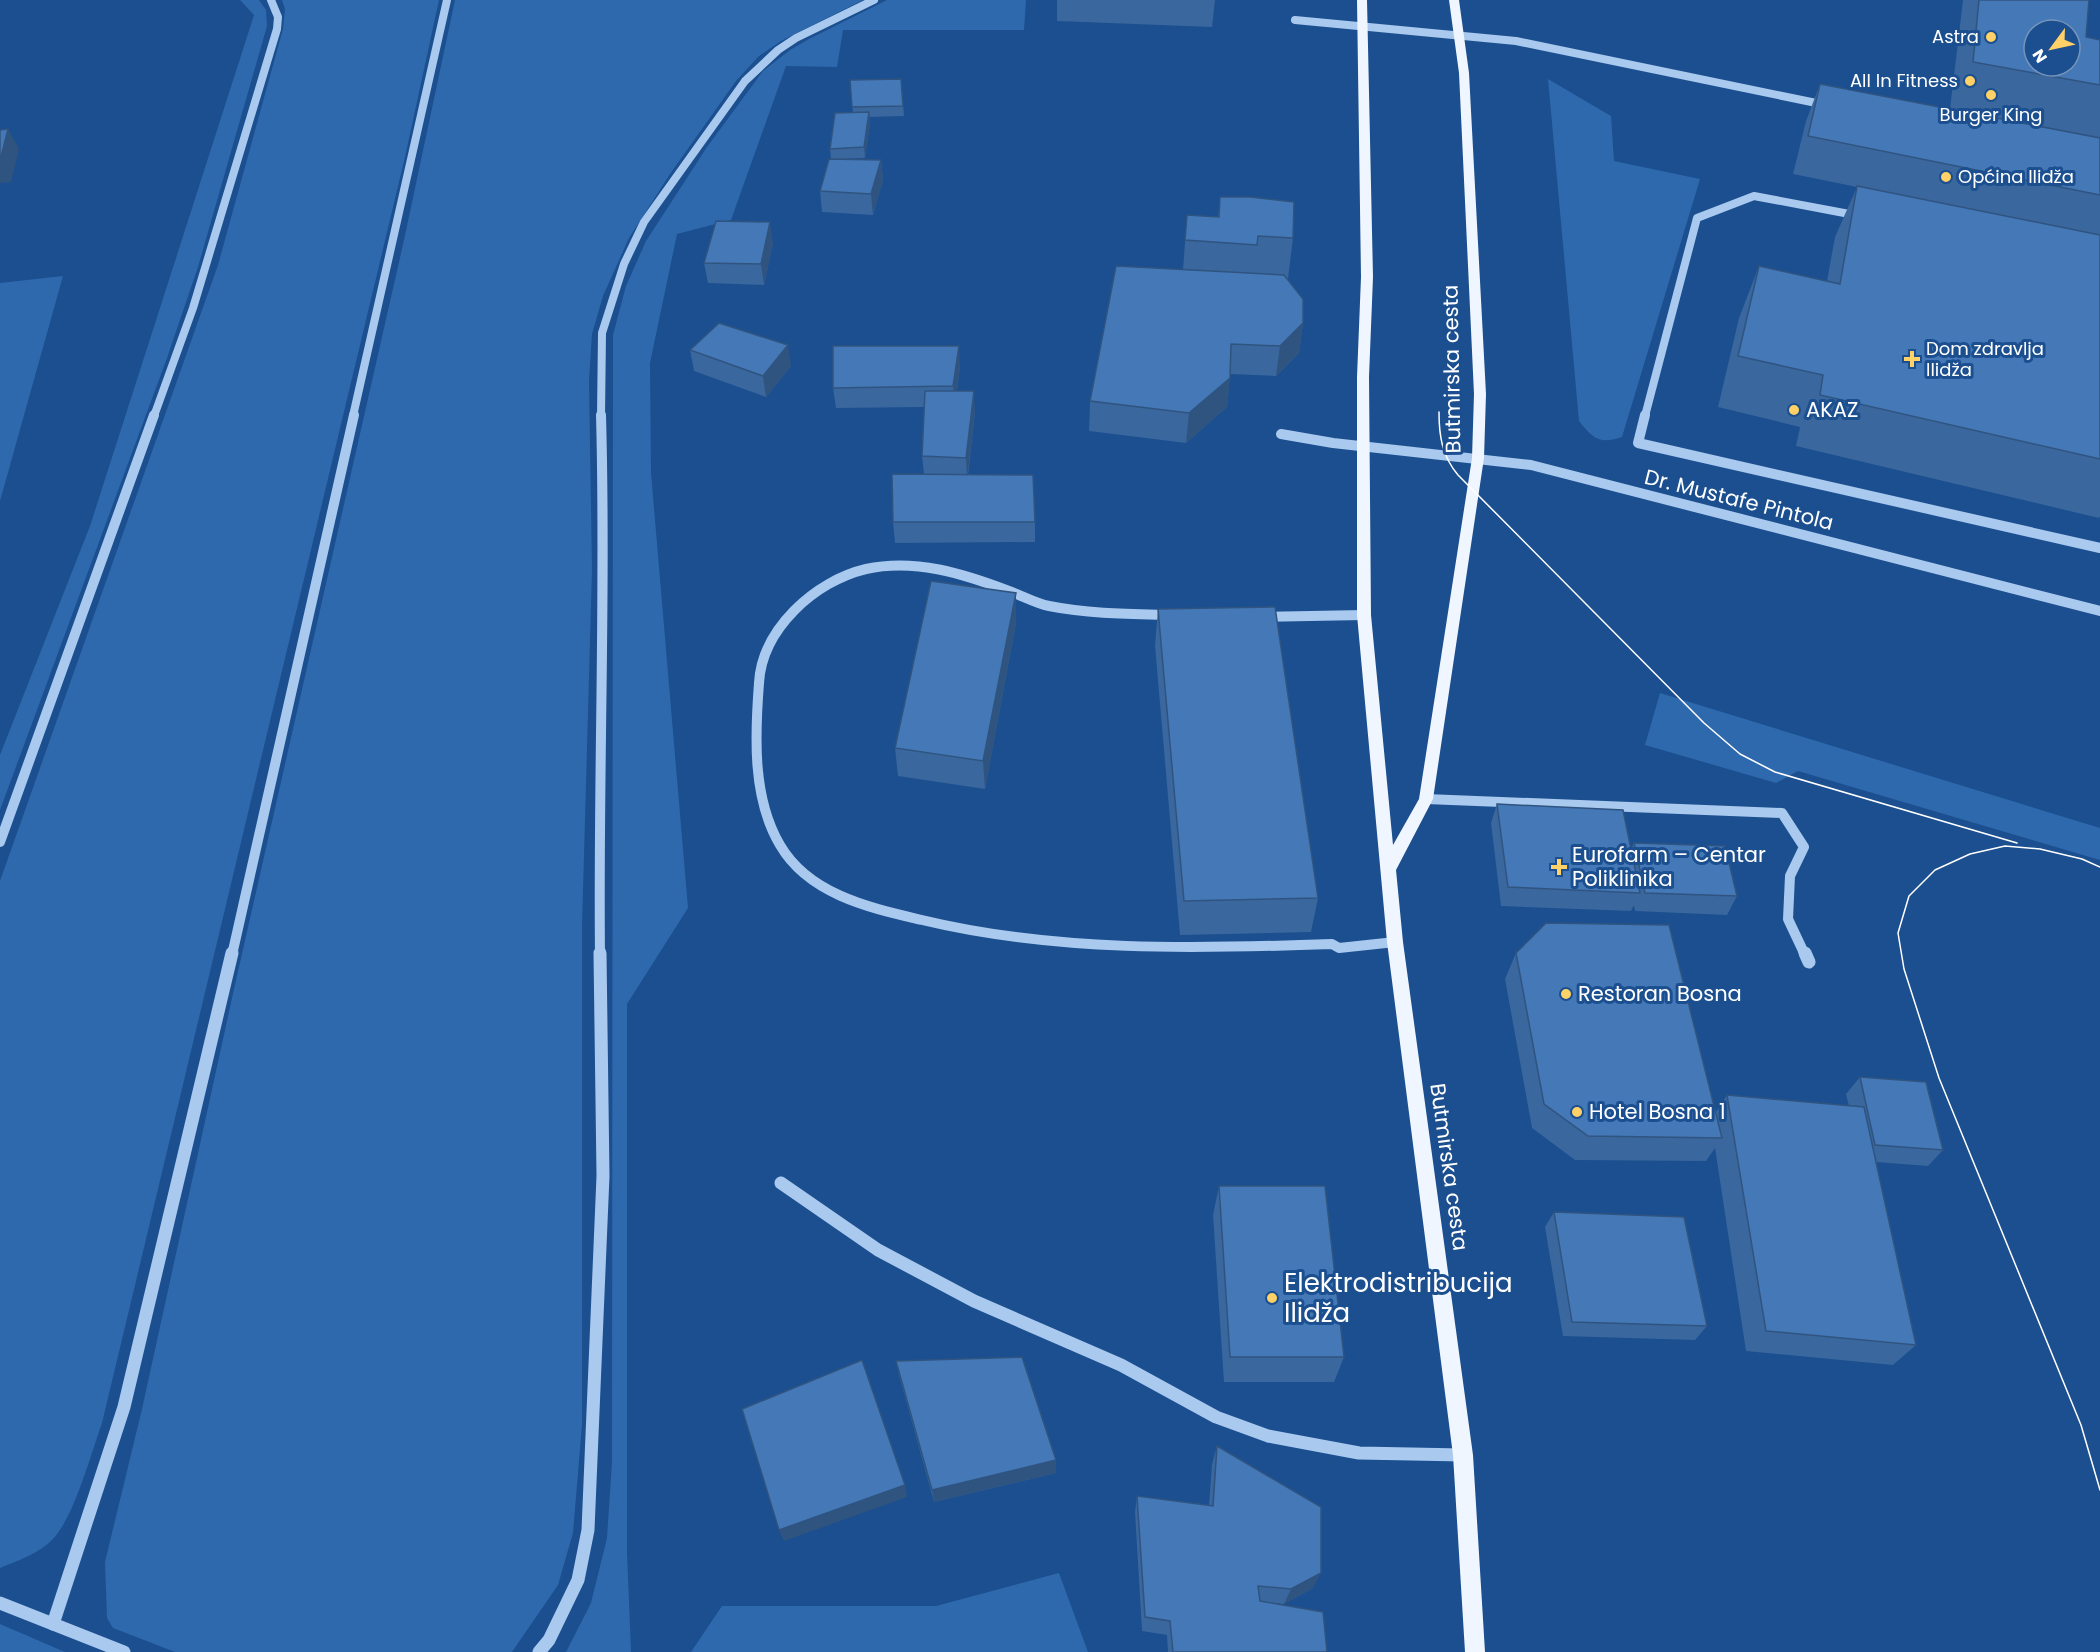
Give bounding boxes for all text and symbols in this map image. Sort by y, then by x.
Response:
north arrow [2022,18,2082,78]
place label: Astra [1932,24,1979,49]
marker: Astra [1984,30,1998,44]
text: N [2027,45,2053,67]
place label: All In Fitness [1850,68,1958,93]
marker: All In Fitness [1963,74,1977,88]
marker: Burger King [1984,88,1998,102]
place label: Burger King [1939,102,2043,127]
place label: Općina Ilidža [1958,164,2074,189]
marker: Općina Ilidža [1939,170,1953,184]
street label: Butmirska cesta [1436,284,1467,454]
place label: Dom zdravlja Ilidža [1926,336,2044,382]
marker: Dom zdravlja Ilidža [1903,350,1921,368]
place label: AKAZ [1806,395,1858,424]
marker: AKAZ [1787,403,1801,417]
street label: Dr. Mustafe Pintola [1642,462,1837,537]
place label: Eurofarm – Centar Poliklinika [1572,840,1766,893]
marker: Eurofarm – Centar Poliklinika [1550,858,1568,876]
place label: Restoran Bosna [1578,979,1742,1008]
marker: Restoran Bosna [1559,987,1573,1001]
street label: Butmirska cesta [1423,1081,1476,1252]
place label: Hotel Bosna 1 [1589,1097,1726,1126]
marker: Hotel Bosna 1 [1570,1105,1584,1119]
place label: Elektrodistribucija Ilidža [1284,1265,1513,1331]
marker: Elektrodistribucija Ilidža [1265,1291,1279,1305]

